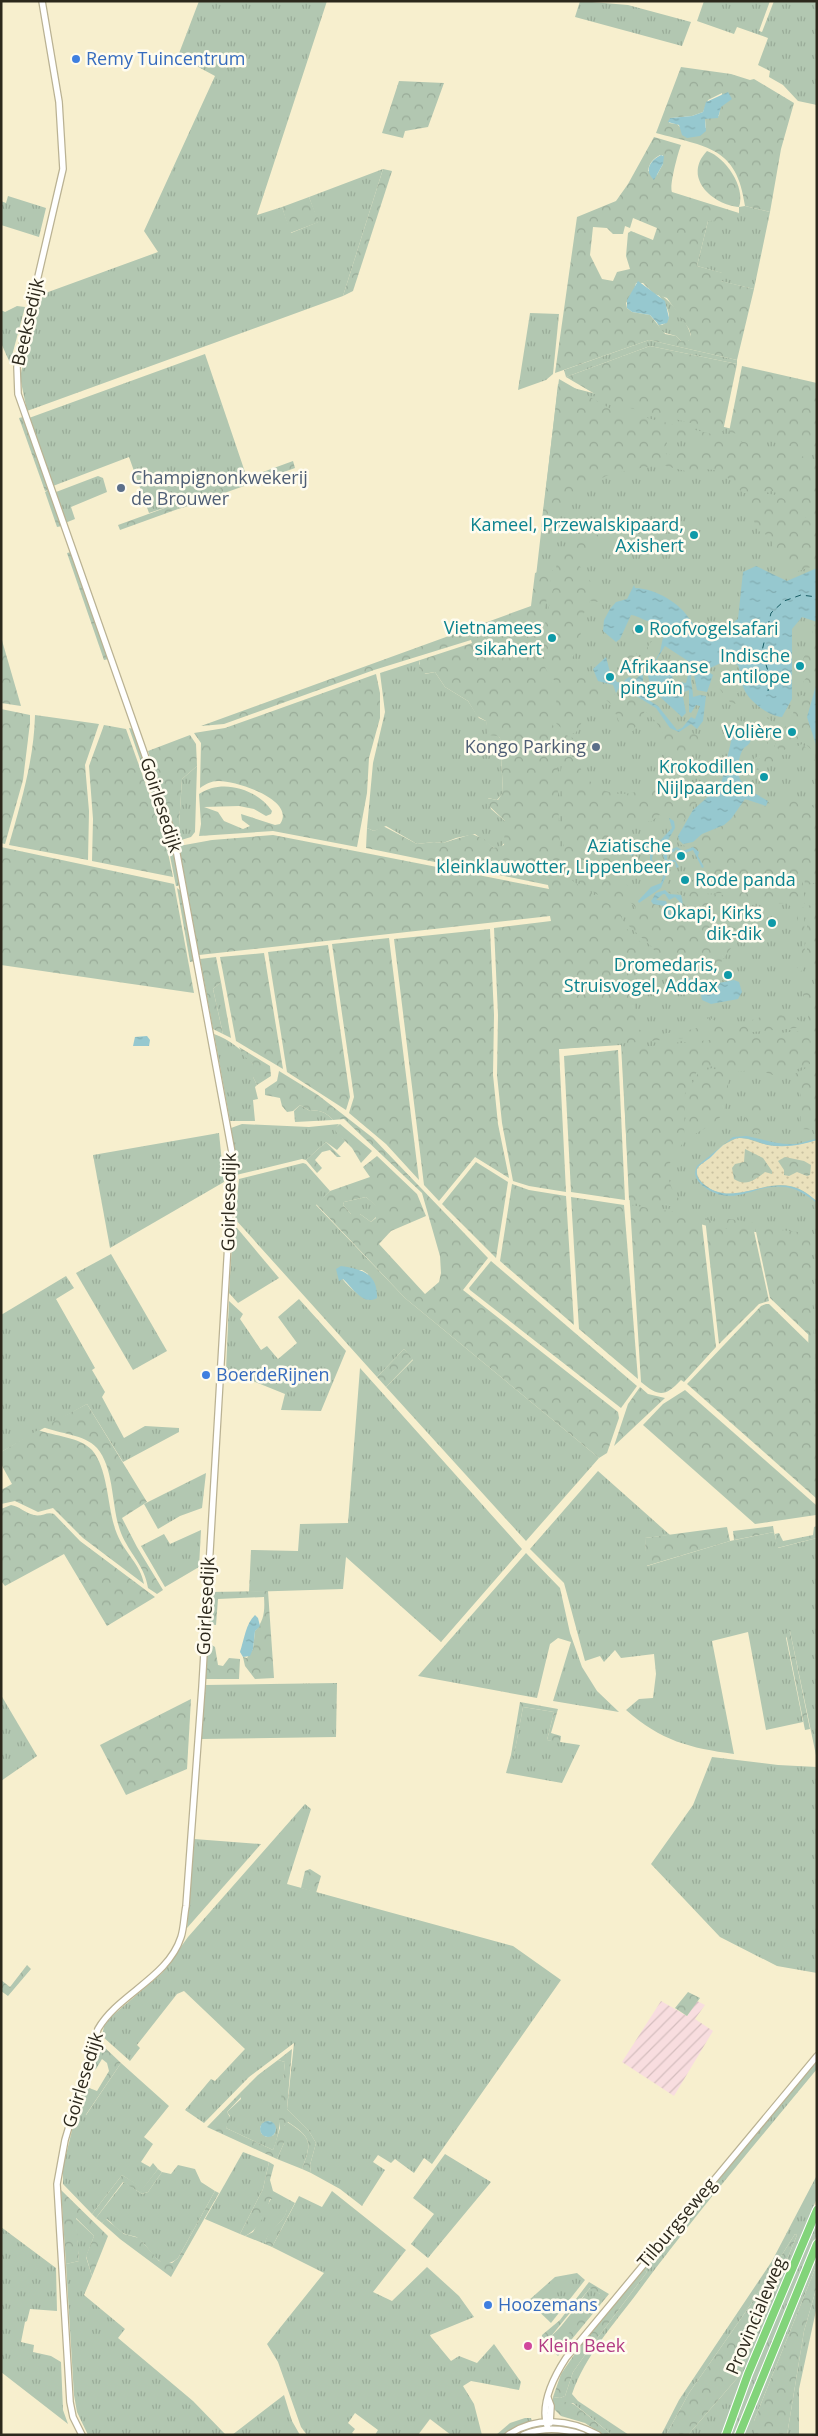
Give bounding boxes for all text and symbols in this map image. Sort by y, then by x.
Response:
place label: Remy Tuincentrum [86,46,245,70]
marker: Remy Tuincentrum [70,53,82,65]
street label: Beeksedijk [5,275,49,368]
place label: Champignonkwekerij de Brouwer [131,465,308,510]
marker: Champignonkwekerij de Brouwer [115,482,127,494]
place label: Kameel, Przewalskipaard, Axishert [470,512,684,557]
marker: Kameel, Przewalskipaard, Axishert [688,529,700,541]
place label: Vietnamees sikahert [444,615,542,660]
place label: Roofvogelsafari [649,616,779,640]
marker: Roofvogelsafari [633,623,645,635]
marker: Vietnamees sikahert [546,632,558,644]
place label: Indische antilope [720,643,790,688]
place label: Afrikaanse pinguïn [620,654,709,699]
marker: Indische antilope [794,660,806,672]
marker: Afrikaanse pinguïn [604,671,616,683]
place label: Volière [724,719,782,743]
marker: Volière [786,726,798,738]
place label: Kongo Parking [465,734,586,758]
marker: Kongo Parking [590,741,602,753]
street label: Goirlesedijk [135,754,189,856]
place label: Krokodillen Nijlpaarden [656,754,754,799]
marker: Krokodillen Nijlpaarden [758,771,770,783]
place label: Aziatische kleinklauwotter, Lippenbeer [436,833,672,878]
marker: Aziatische kleinklauwotter, Lippenbeer [675,850,687,862]
place label: Rode panda [695,867,796,891]
marker: Rode panda [679,874,691,886]
place label: Okapi, Kirks dik-dik [663,900,763,945]
marker: Okapi, Kirks dik-dik [766,917,778,929]
place label: Dromedaris, Struisvogel, Addax [564,952,719,997]
marker: Dromedaris, Struisvogel, Addax [722,969,734,981]
street label: Goirlesedijk [215,1152,241,1252]
place label: BoerdeRijnen [216,1362,329,1386]
marker: BoerdeRijnen [200,1369,212,1381]
street label: Goirlesedijk [190,1555,220,1656]
street label: Goirlesedijk [56,2028,108,2130]
street label: Tilburgseweg [631,2172,721,2272]
street label: Provincialeweg [720,2253,791,2378]
place label: Hoozemans [498,2292,598,2316]
marker: Hoozemans [482,2299,494,2311]
place label: Klein Beek [538,2333,626,2357]
marker: Klein Beek [522,2340,534,2352]

